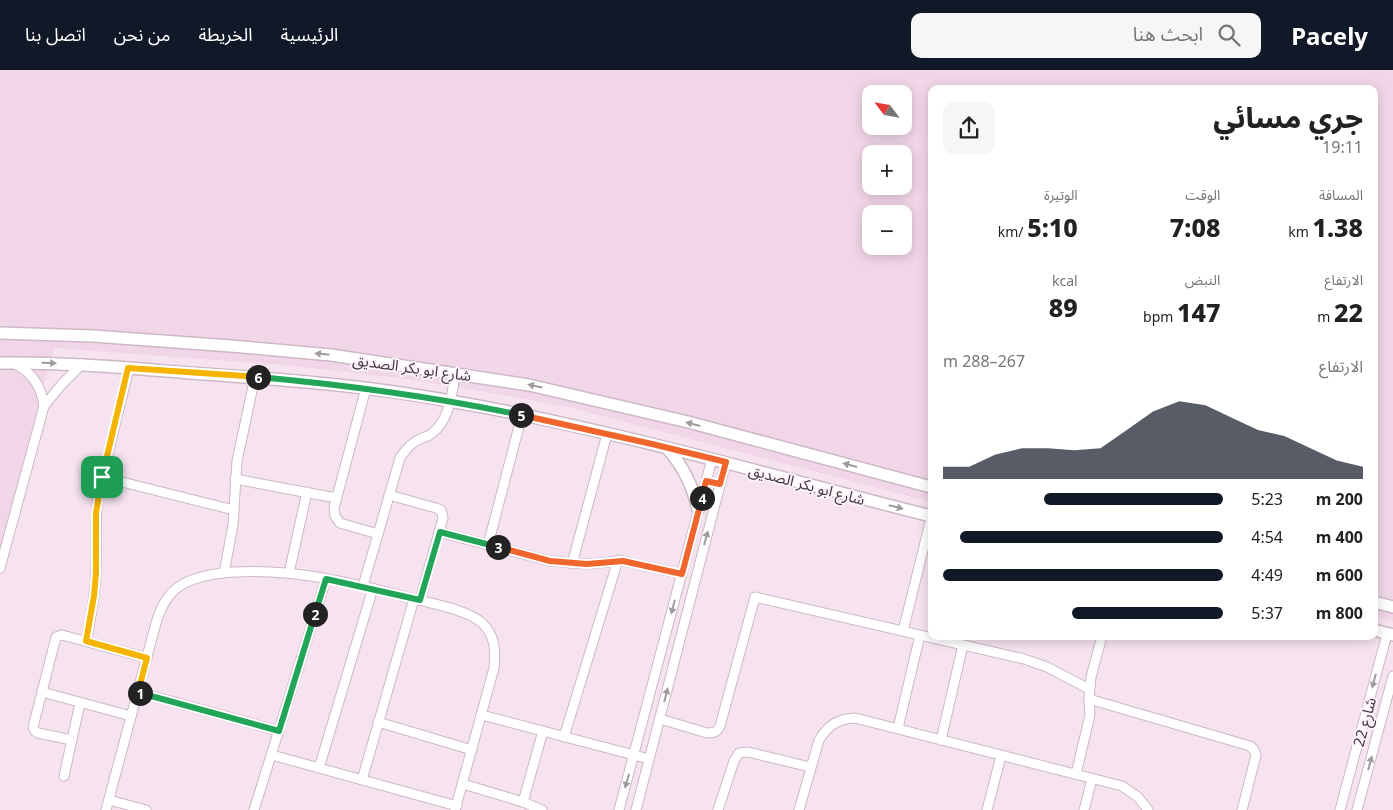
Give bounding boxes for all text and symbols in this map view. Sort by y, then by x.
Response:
search box [911,13,1261,58]
text: Pacely [1291,19,1368,52]
text: ابحث هنا [1133,21,1203,47]
icon: search [1215,21,1243,49]
text: اتصل بنا [25,22,86,46]
text: من نحن [114,22,171,46]
text: الخريطة [199,22,252,46]
text: الرئيسية [280,22,338,46]
north arrow [862,85,912,135]
map controls [862,85,912,255]
text: جري مسائي [1213,98,1363,136]
button: share [943,102,995,154]
text: 19:11 [1322,136,1363,158]
button: + [862,145,912,195]
text: الوتيرة [1044,185,1078,204]
text: الوقت [1185,185,1220,204]
text: المسافة [1319,185,1363,204]
button: − [862,205,912,255]
text: 5:10 [1027,210,1078,244]
text: 7:08 [1170,210,1220,244]
text: 1.38 [1313,210,1363,244]
text: /km [998,222,1027,241]
text: km [1288,222,1313,241]
text: النبض [1185,270,1220,289]
text: الارتفاع [1325,270,1363,289]
text: kcal [1052,271,1078,290]
text: 89 [1049,290,1078,324]
text: 147 [1177,295,1220,329]
text: 22 [1334,295,1363,329]
text: bpm [1143,307,1177,326]
text: m [1317,307,1334,326]
street label: شارع ابو بكر الصديق [351,349,473,388]
one-way arrow [314,350,330,358]
text: 267–288 m [943,350,1025,372]
text: الارتفاع [1319,355,1363,377]
one-way arrow [41,360,57,368]
pin: 6 [246,364,270,390]
text: 6 [254,368,263,387]
one-way arrow [528,382,543,390]
pin: 5 [508,402,534,428]
text: 5 [517,406,526,425]
one-way arrow [686,420,701,428]
pin [81,456,123,498]
street label: شارع ابو بكر الصديق [746,459,868,512]
one-way arrow [843,461,858,469]
icon: arrive [88,463,116,491]
pin: 4 [690,486,714,510]
text: 5:23 [1251,488,1283,510]
text: 200 m [1316,488,1363,510]
text: 4 [698,489,707,508]
one-way arrow [889,504,904,512]
text: 4:54 [1251,526,1283,548]
text: 400 m [1316,526,1363,548]
one-way arrow [703,530,711,545]
pin: 3 [486,534,510,560]
text: 3 [494,538,503,557]
text: 4:49 [1251,564,1283,586]
text: 600 m [1316,564,1363,586]
one-way arrow [668,600,676,615]
pin: 2 [302,602,328,626]
text: 5:37 [1251,602,1283,624]
text: 800 m [1316,602,1363,624]
text: 2 [311,605,320,624]
one-way arrow [1370,673,1378,688]
pin: 1 [128,680,152,706]
text: 1 [136,684,145,703]
one-way arrow [662,688,670,703]
street label: شارع 22 [1348,695,1383,750]
one-way arrow [1366,755,1374,770]
one-way arrow [623,774,631,789]

